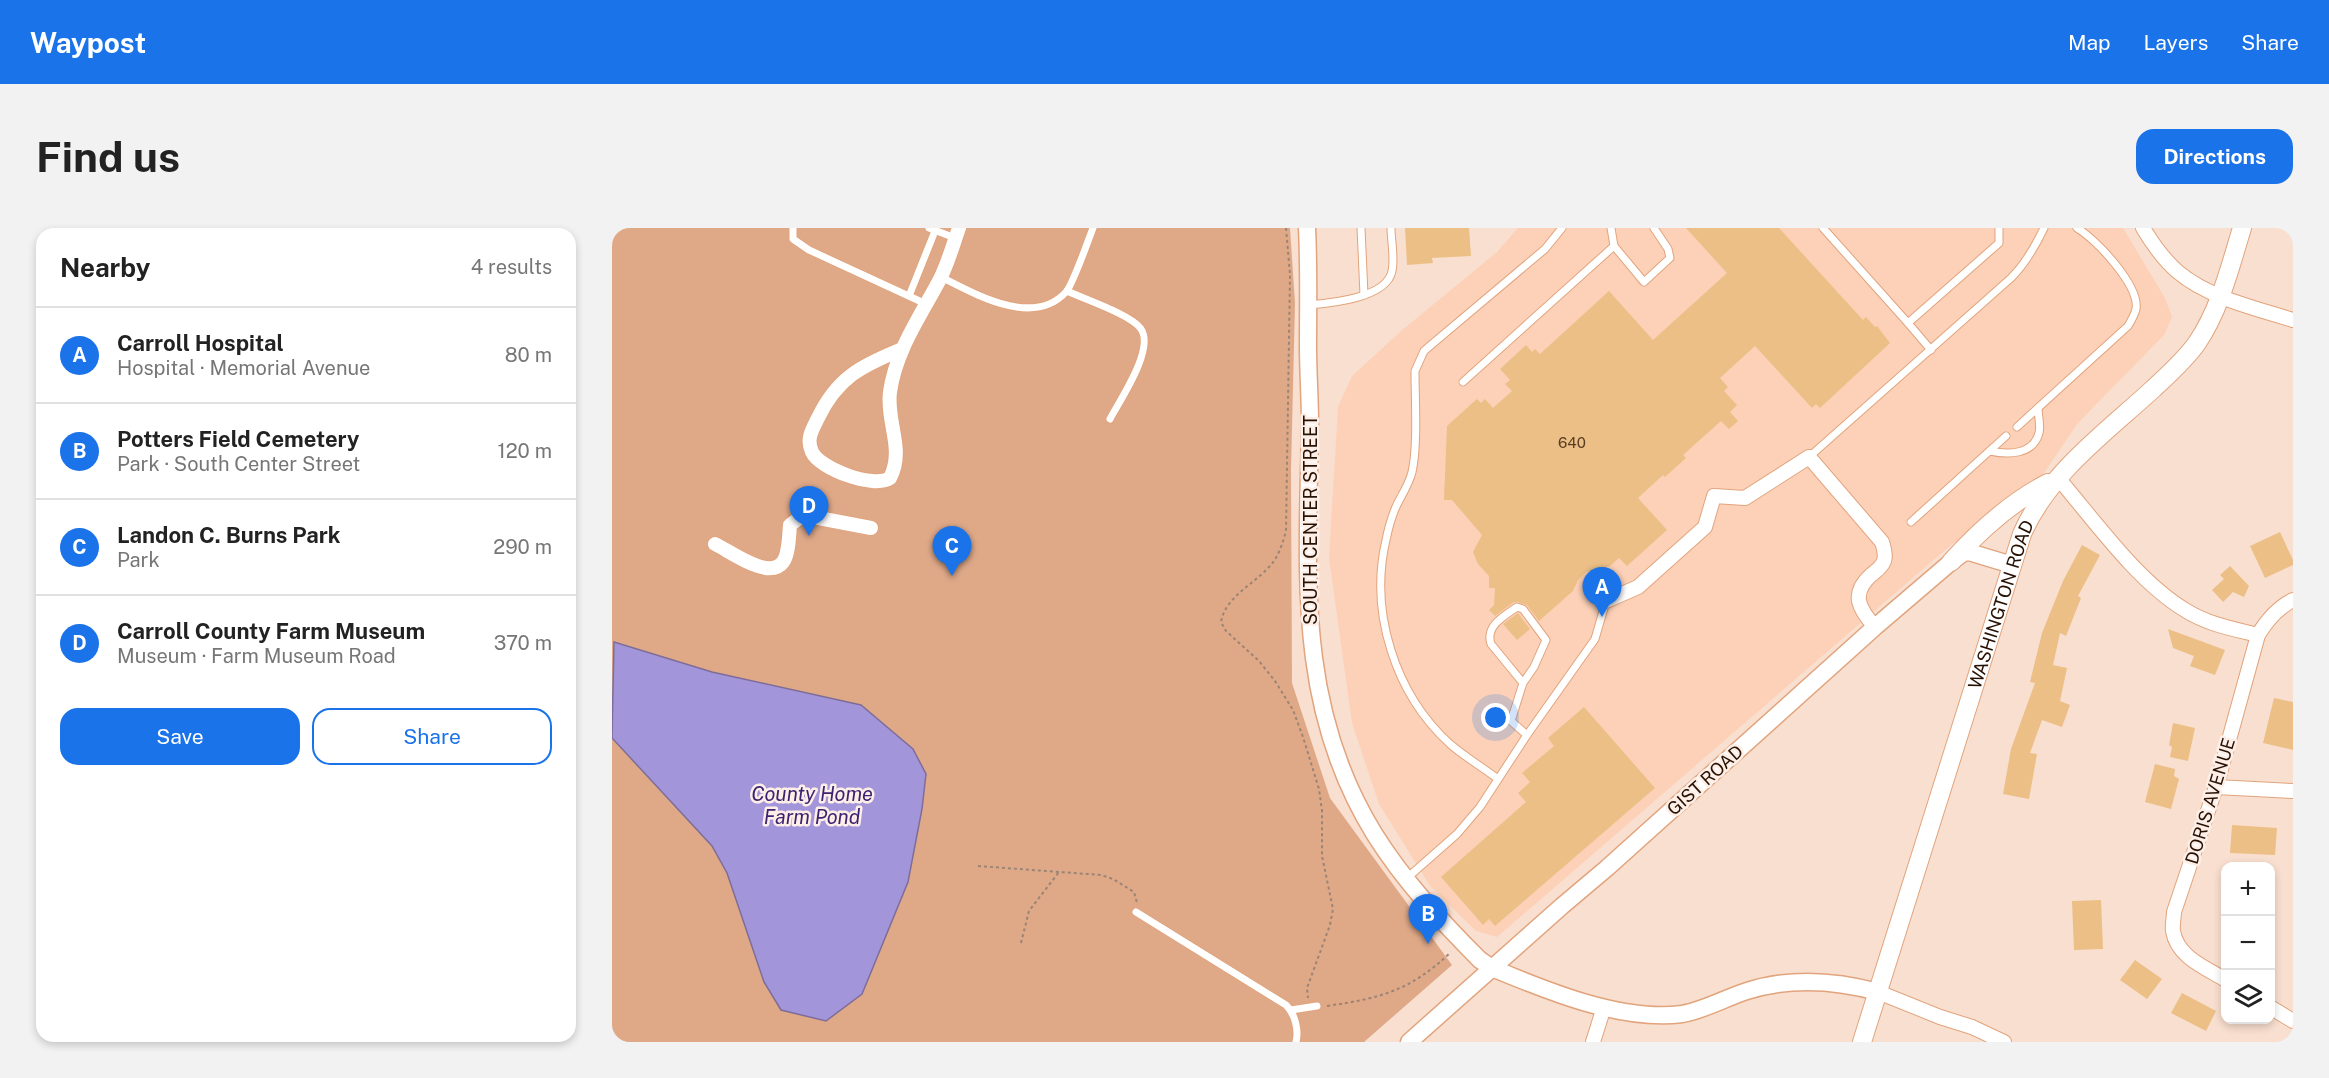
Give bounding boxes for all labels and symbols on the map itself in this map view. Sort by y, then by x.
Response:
street label: SOUTH CENTER STREET [1300,415,1321,625]
house number: 640 [1558,434,1586,451]
pin: D [790,486,828,536]
street label: WASHINGTON ROAD [1963,516,2038,691]
pin: C [932,526,972,576]
pin: A [1582,568,1622,617]
your location [1481,703,1510,732]
street label: DORIS AVENUE [2181,735,2239,867]
street label: GIST ROAD [1663,740,1747,820]
water label: County Home Farm Pond [751,782,873,829]
pin: B [1408,894,1448,944]

